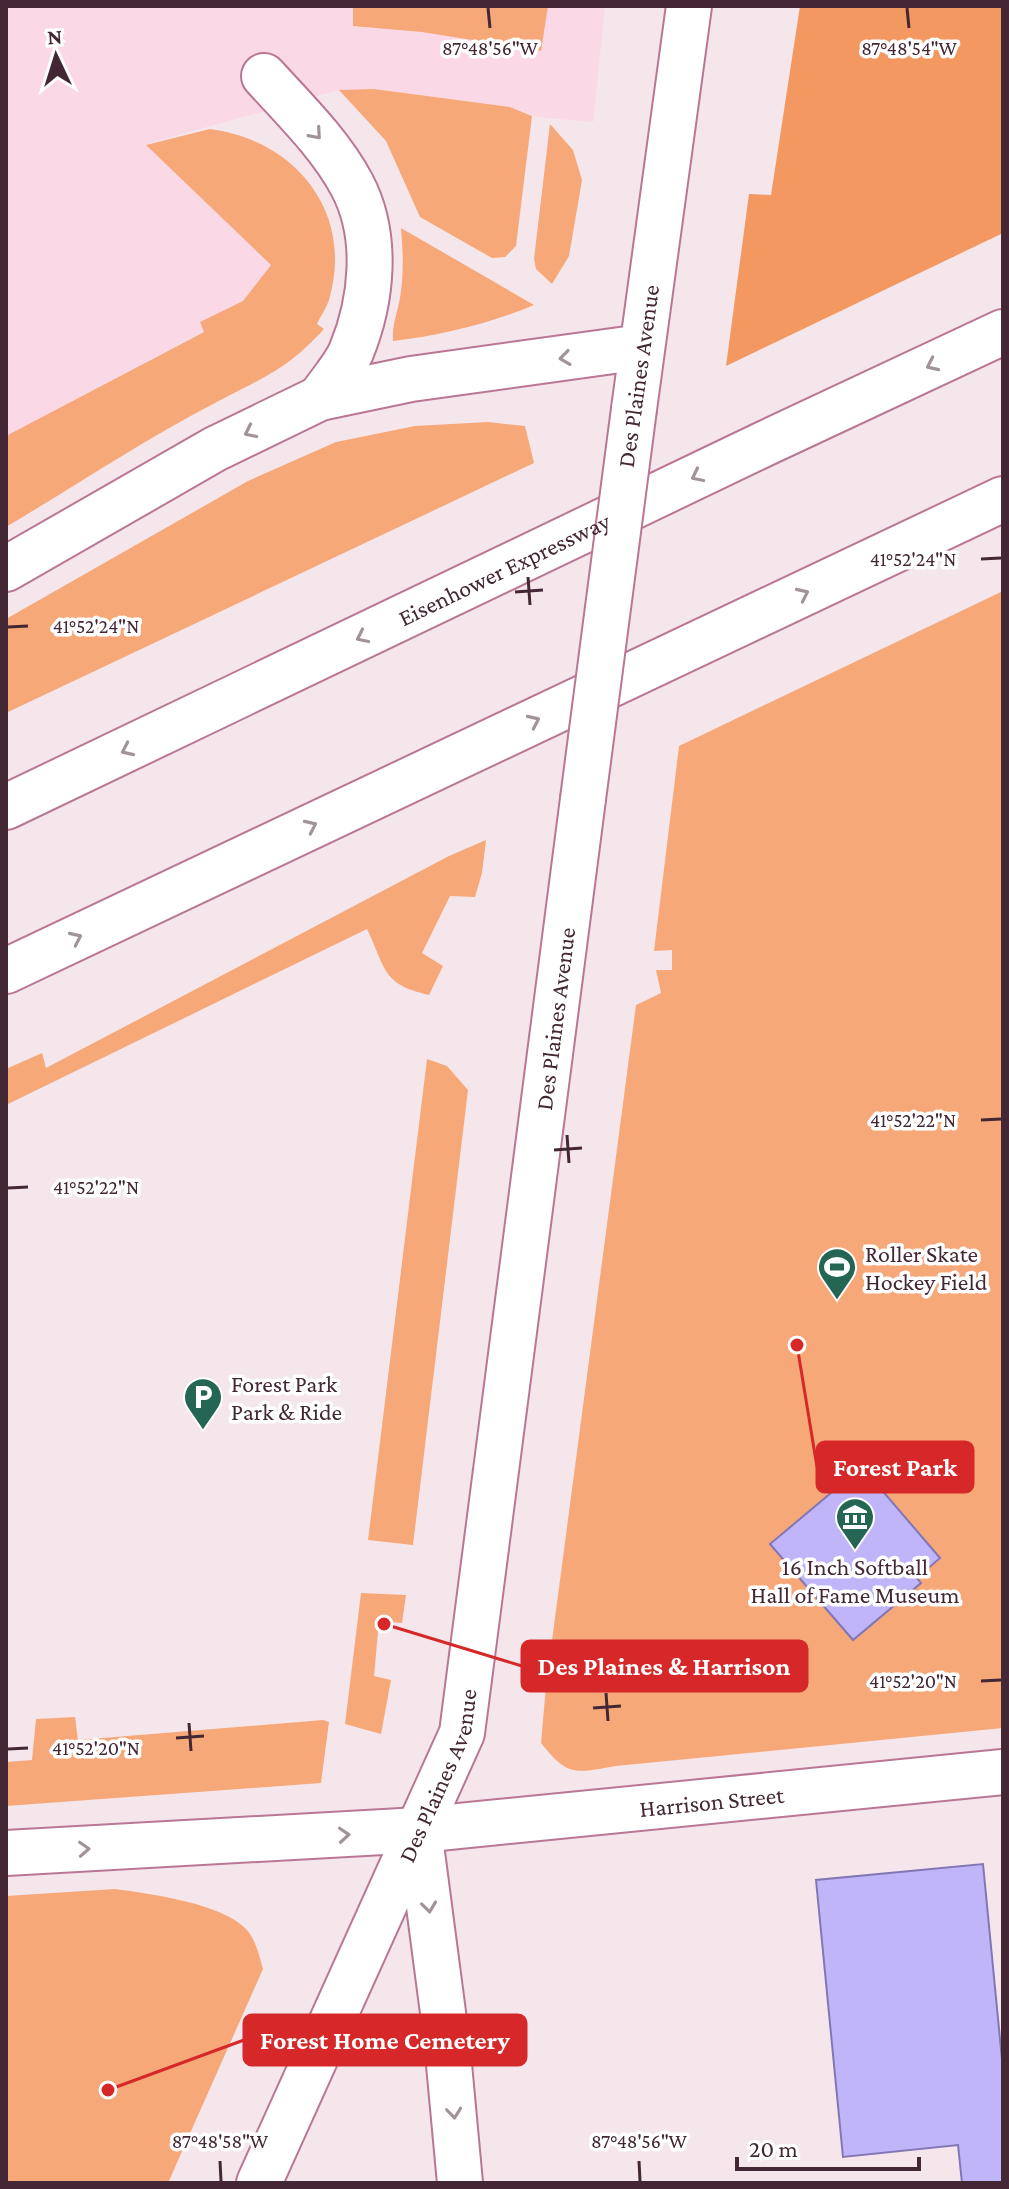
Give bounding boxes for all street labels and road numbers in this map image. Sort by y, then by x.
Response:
street label: Des Plaines Avenue [612,283,664,469]
street label: Eisenhower Expressway [394,506,615,631]
street label: Des Plaines Avenue [529,926,580,1112]
street label: Des Plaines Avenue [392,1687,481,1866]
street label: Harrison Street [638,1780,786,1822]

